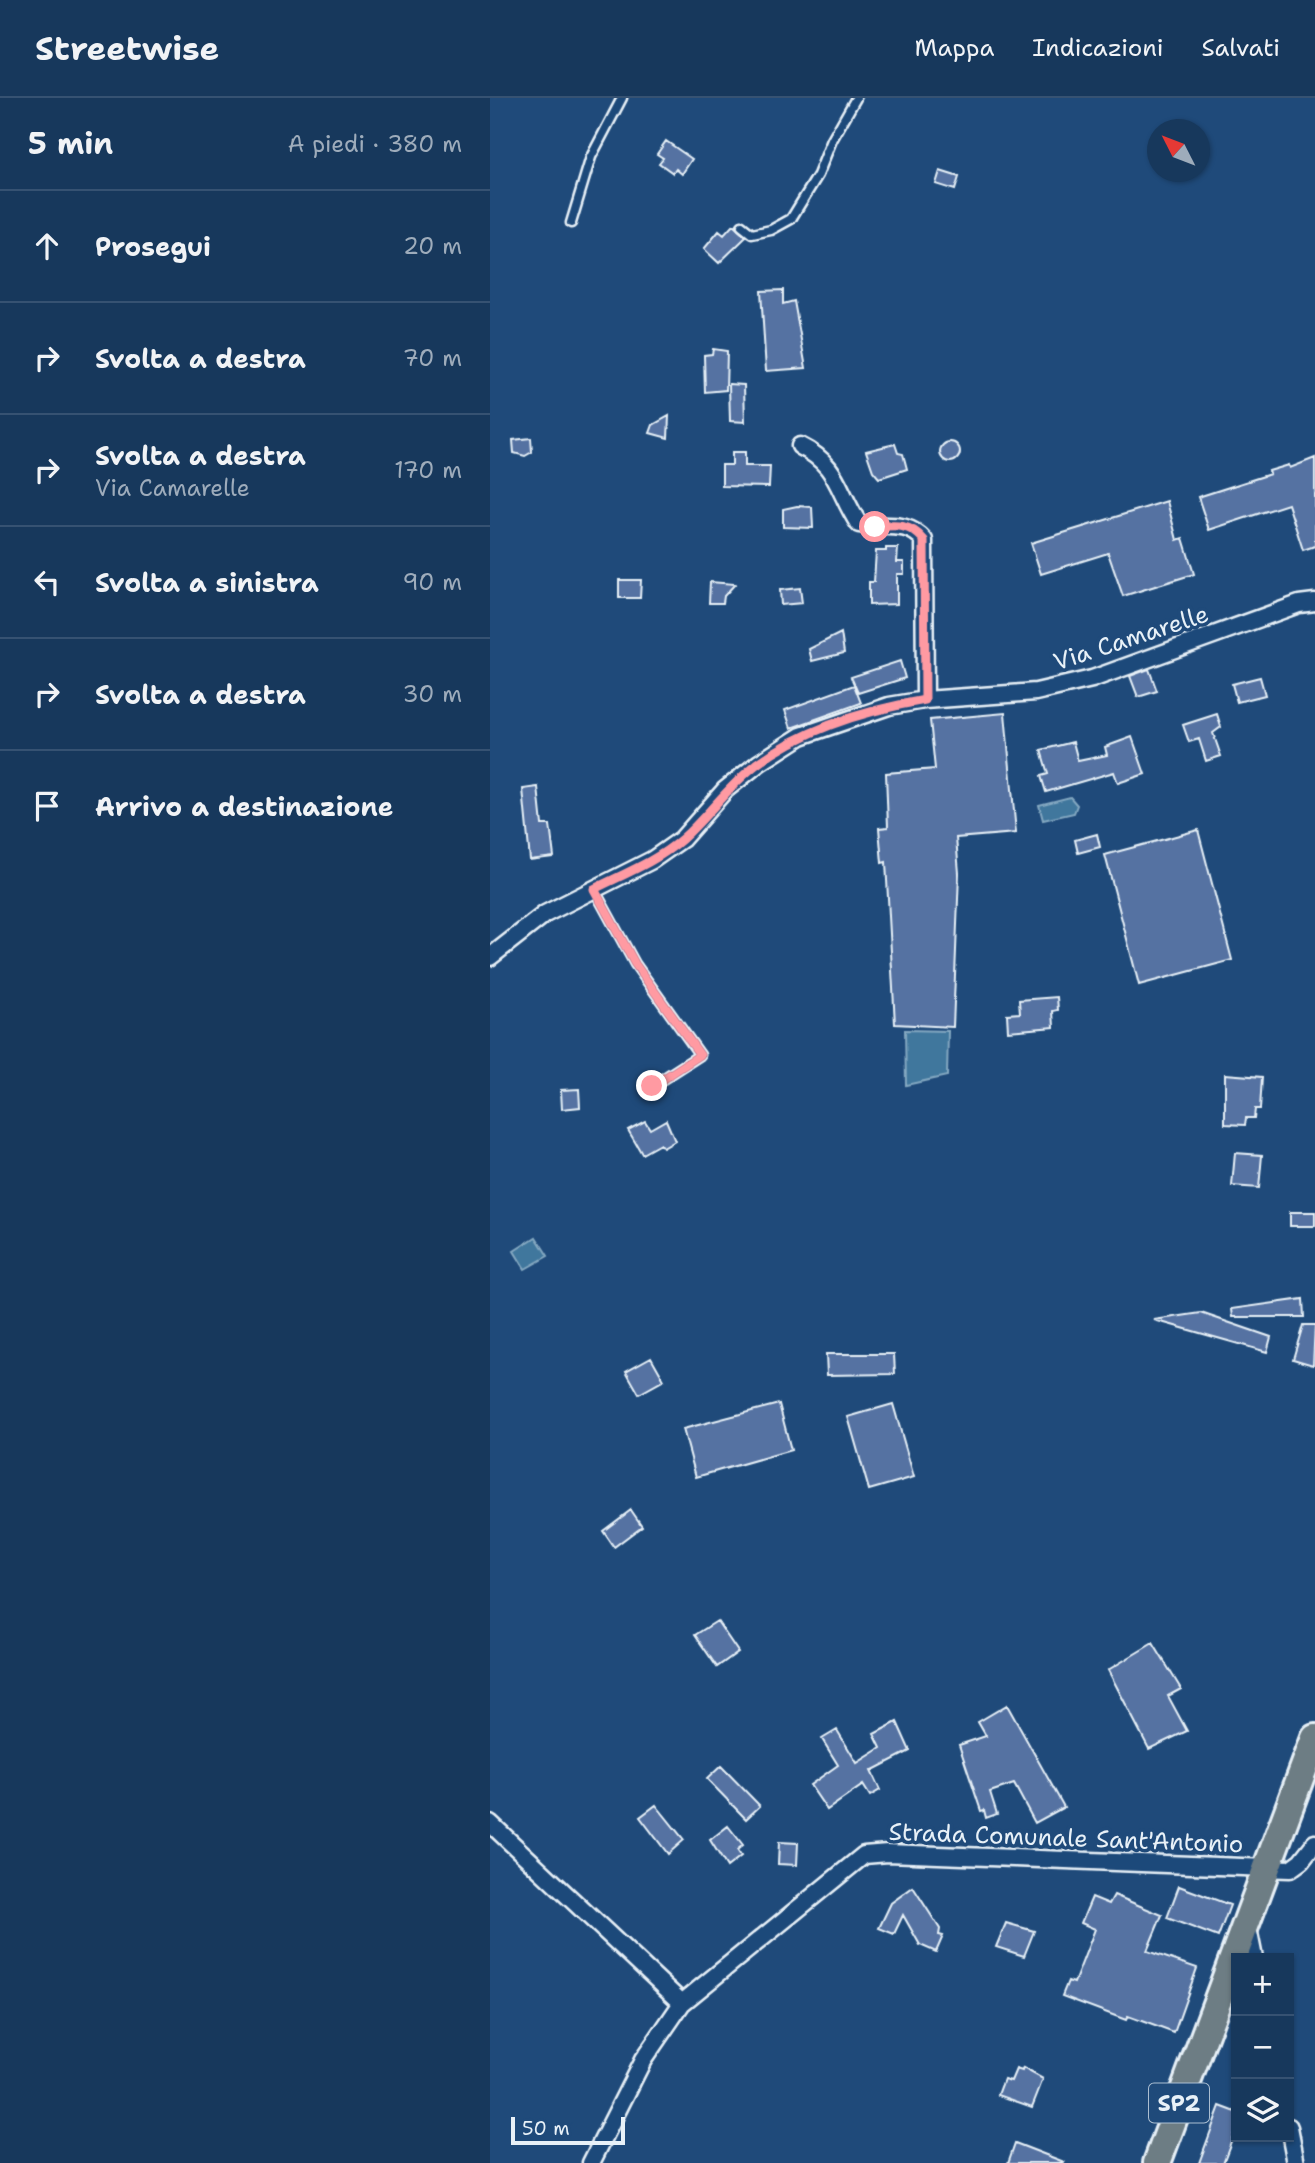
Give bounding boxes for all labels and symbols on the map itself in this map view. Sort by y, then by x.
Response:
north arrow [1147,119,1210,182]
route start [859,511,890,542]
street label: Via Camarelle [1049,598,1213,678]
route end [636,1070,667,1101]
street label: Strada Comunale Sant'Antonio [888,1816,1244,1860]
road number: SP2 [1149,2084,1209,2122]
scale bar [511,2114,625,2146]

